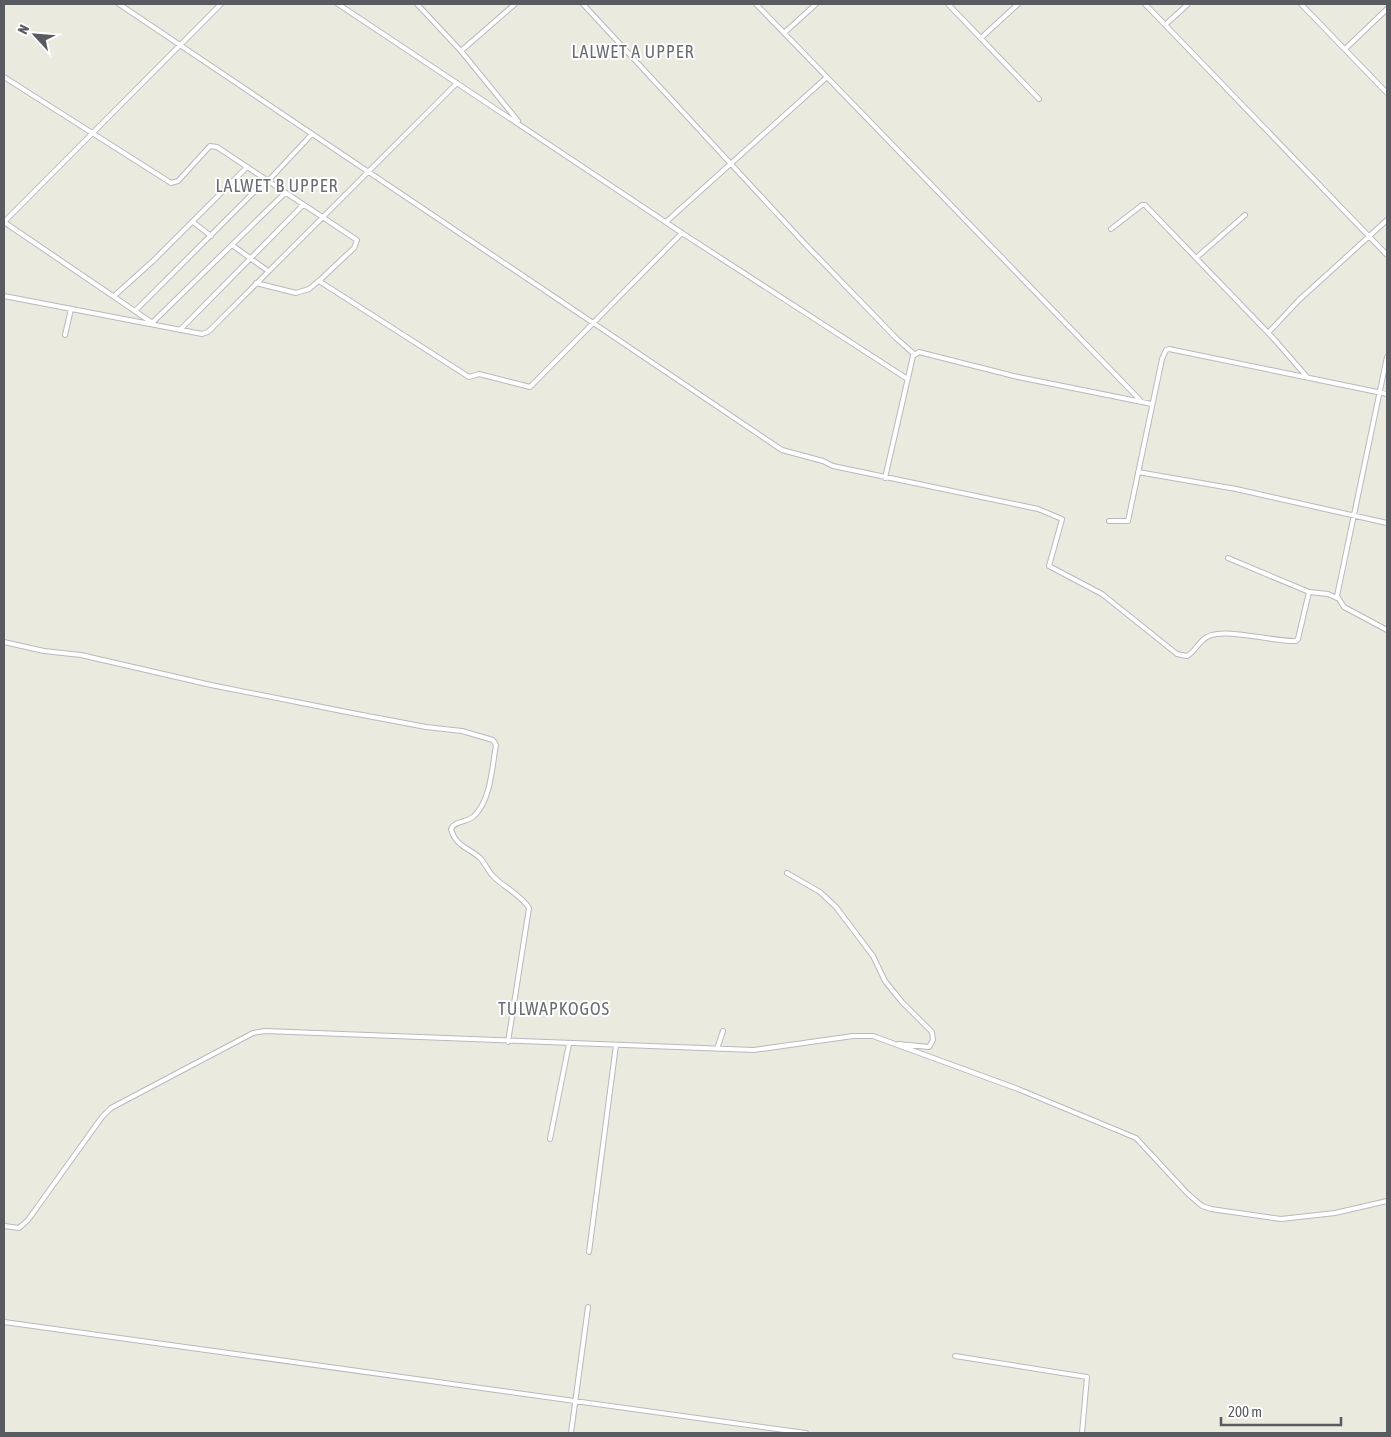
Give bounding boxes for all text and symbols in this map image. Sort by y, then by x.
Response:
north arrow [10,10,60,60]
text: N [14,22,32,37]
district label: LALWET A UPPER [571,41,695,62]
district label: LALWET B UPPER [216,175,338,196]
district label: TULWAPKOGOS [498,998,610,1019]
scale bar [1221,1394,1341,1426]
text: 200 m [1228,1403,1262,1420]

